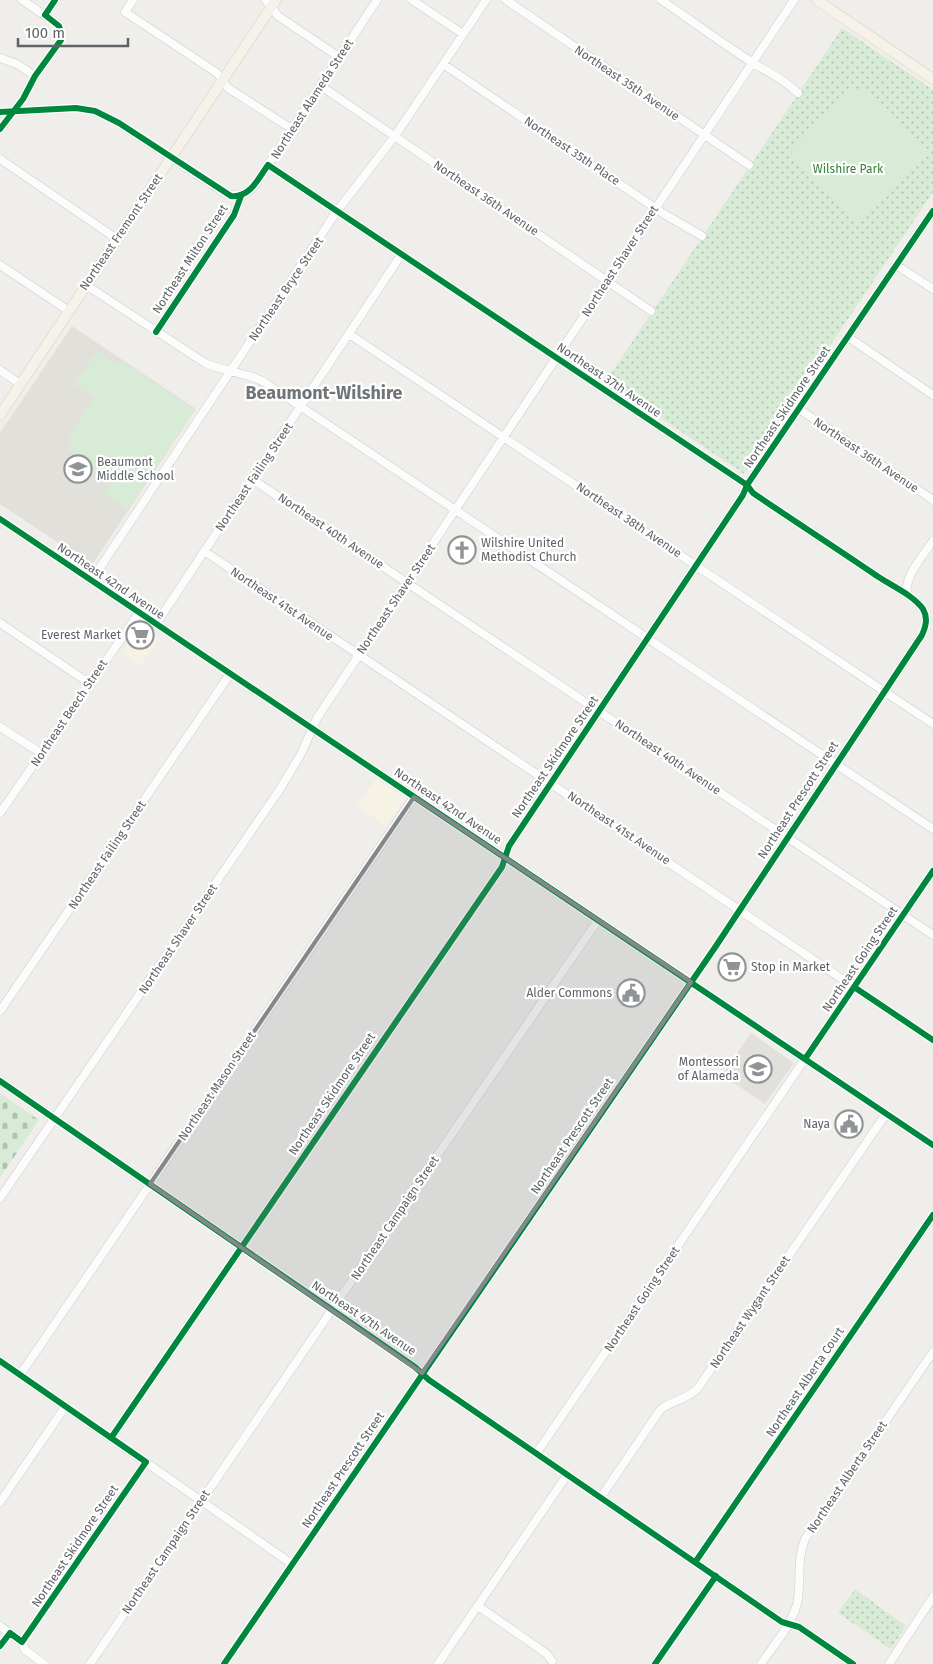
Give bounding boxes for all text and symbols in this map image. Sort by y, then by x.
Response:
scale bar [18,15,128,47]
text: 100 m [25,24,65,42]
street label: Northeast Alameda Street [268,36,356,162]
street label: Northeast 35th Avenue [572,43,682,123]
street label: Northeast 35th Place [521,114,623,188]
street label: Northeast 36th Avenue [431,158,541,238]
park label: Wilshire Park [813,162,884,176]
street label: Northeast Fremont Street [77,170,166,293]
street label: Northeast Milton Street [149,201,231,316]
street label: Northeast Shaver Street [579,202,662,319]
street label: Northeast Bryce Street [246,234,326,344]
street label: Northeast 37th Avenue [554,340,664,420]
street label: Northeast Skidmore Street [741,343,834,471]
district label: Beaumont-Wilshire [245,382,403,404]
street label: Northeast 36th Avenue [811,415,921,495]
street label: Northeast Failing Street [212,419,296,534]
school or university icon: Beaumont Middle School [63,454,93,484]
place label: Beaumont Middle School [97,455,175,483]
street label: Northeast 38th Avenue [574,479,684,561]
street label: Northeast 40th Avenue [275,490,387,572]
church icon: Wilshire United Methodist Church [447,535,477,565]
place label: Wilshire United Methodist Church [481,536,577,564]
street label: Northeast 42nd Avenue [55,540,167,622]
street label: Northeast Shaver Street [354,541,438,657]
street label: Northeast 41st Avenue [228,564,336,644]
supermarket icon: Everest Market [125,620,155,650]
place label: Everest Market [41,628,122,642]
street label: Northeast Beech Street [28,656,110,769]
street label: Northeast Skidmore Street [509,693,602,821]
street label: Northeast 40th Avenue [612,716,724,798]
street label: Northeast Prescott Street [755,738,842,861]
street label: Northeast 42nd Avenue [392,765,504,847]
street label: Northeast 41st Avenue [565,788,673,868]
street label: Northeast Failing Street [65,797,149,912]
street label: Northeast Shaver Street [136,881,220,997]
street label: Northeast Going Street [819,903,901,1014]
supermarket icon: Stop in Market [717,952,747,982]
place label: Stop in Market [751,960,831,974]
public building icon: Alder Commons [616,978,646,1008]
place label: Alder Commons [526,986,612,1000]
street label: Northeast Mason Street [175,1028,259,1143]
street label: Northeast Skidmore Street [286,1030,379,1158]
school or university icon: Montessori of Alameda [743,1054,773,1084]
place label: Montessori of Alameda [677,1055,739,1083]
street label: Northeast Prescott Street [528,1075,617,1197]
public building icon: Naya [834,1109,864,1139]
place label: Naya [803,1117,830,1131]
street label: Northeast Campaign Street [348,1153,442,1283]
street label: Northeast Going Street [601,1243,683,1354]
street label: Northeast Wygant Street [707,1253,793,1371]
street label: Northeast 47th Avenue [309,1278,419,1358]
street label: Northeast Alberta Court [763,1324,847,1439]
street label: Northeast Prescott Street [299,1409,388,1531]
street label: Northeast Alberta Street [804,1418,890,1536]
street label: Northeast Skidmore Street [29,1482,122,1610]
street label: Northeast Campaign Street [119,1487,213,1617]

